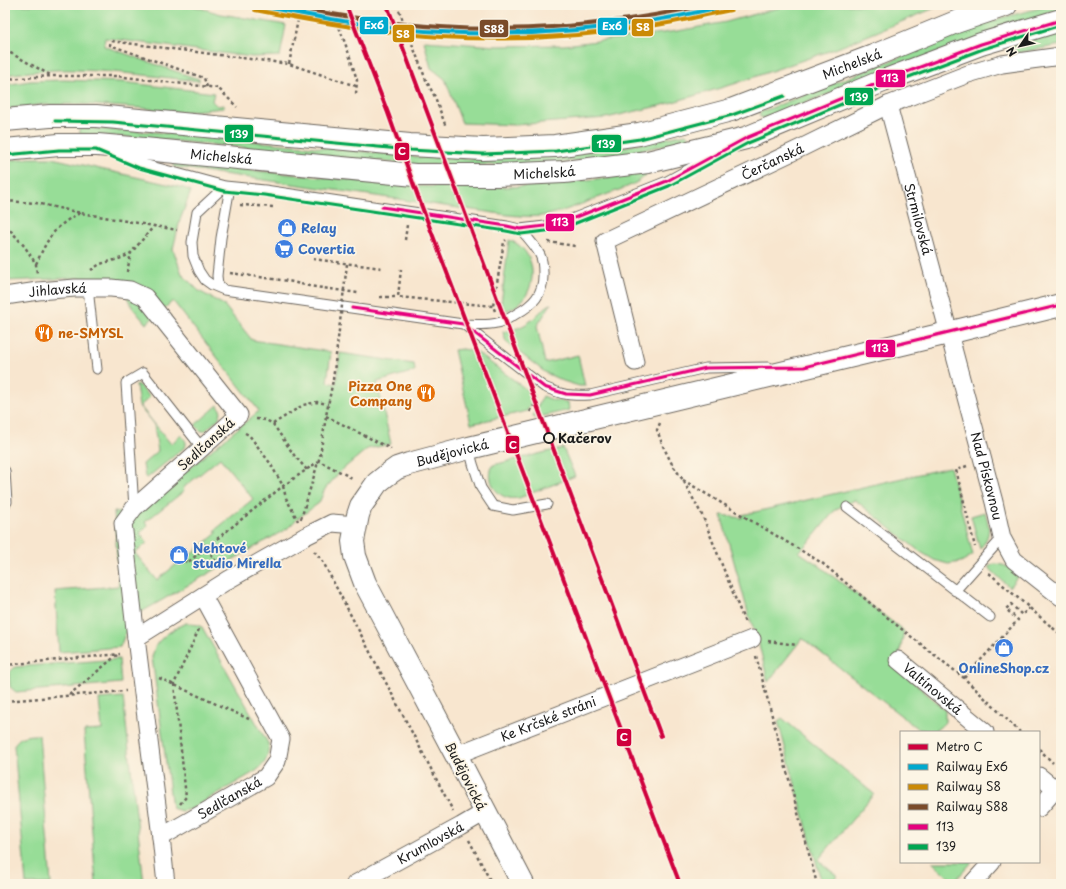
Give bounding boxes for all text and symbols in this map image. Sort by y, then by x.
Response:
line badge: Ex6 [359,16,389,35]
text: Ex6 [364,16,384,33]
line badge: Ex6 [597,17,628,36]
text: Ex6 [602,17,622,34]
line badge: S8 [631,18,654,37]
text: S8 [636,18,650,35]
line badge: S88 [479,19,509,38]
text: S88 [484,20,504,37]
line badge: S8 [392,24,415,43]
text: S8 [396,25,410,42]
north arrow [1000,26,1040,66]
street label: Michelská [819,43,885,83]
text: N [1002,43,1021,60]
line badge: 113 [875,69,906,88]
text: 113 [881,69,899,86]
line badge: 139 [844,87,874,106]
text: 139 [850,88,869,105]
line badge: 139 [224,124,254,143]
text: 139 [230,125,249,142]
line badge: 139 [591,134,622,153]
text: 139 [597,135,616,152]
street label: Čerčanská [738,138,807,184]
line badge: C [394,142,410,161]
text: C [398,142,406,159]
street label: Michelská [189,143,254,168]
street label: Michelská [513,161,577,183]
street label: Strmilovská [900,181,938,258]
line badge: 113 [545,213,575,232]
text: 113 [551,213,569,230]
shop icon: Relay [276,217,298,239]
place label: Relay [301,218,337,237]
supermarket icon: Covertia [273,238,295,260]
place label: Covertia [298,239,355,258]
street label: Jihlavská [27,278,88,301]
restaurant icon: ne-SMYSL [33,322,55,344]
place label: ne-SMYSL [58,323,124,342]
line badge: 113 [865,339,896,358]
text: 113 [871,339,889,356]
place label: Pizza One Company [348,376,413,410]
restaurant icon: Pizza One Company [415,382,437,404]
street label: Sedlčanská [173,412,239,474]
place label: Kačerov [558,428,612,447]
street label: Nad Pískovnou [967,430,1008,522]
marker: Kačerov [543,432,555,444]
street label: Budějovická [413,433,491,471]
line badge: C [505,435,520,454]
text: C [509,436,517,453]
place label: Nehtové studio Mirella [193,538,282,572]
shop icon: Nehtové studio Mirella [168,544,190,566]
shop icon: OnlineShop.cz [993,637,1015,659]
street label: Valtínovská [899,658,967,719]
place label: OnlineShop.cz [959,658,1049,677]
street label: Ke Krčské stráni [497,691,599,746]
line badge: C [616,728,632,747]
text: C [620,728,628,745]
legend [900,731,1040,863]
text: Metro C [936,737,983,755]
street label: Budějovická [441,738,492,814]
text: Railway Ex6 [936,757,1008,775]
street label: Sedlčanská [194,771,266,823]
text: Railway S8 [936,777,1001,795]
text: Railway S88 [936,797,1008,815]
street label: Krumlovská [394,816,468,868]
text: 113 [936,817,954,835]
text: 139 [936,837,956,855]

